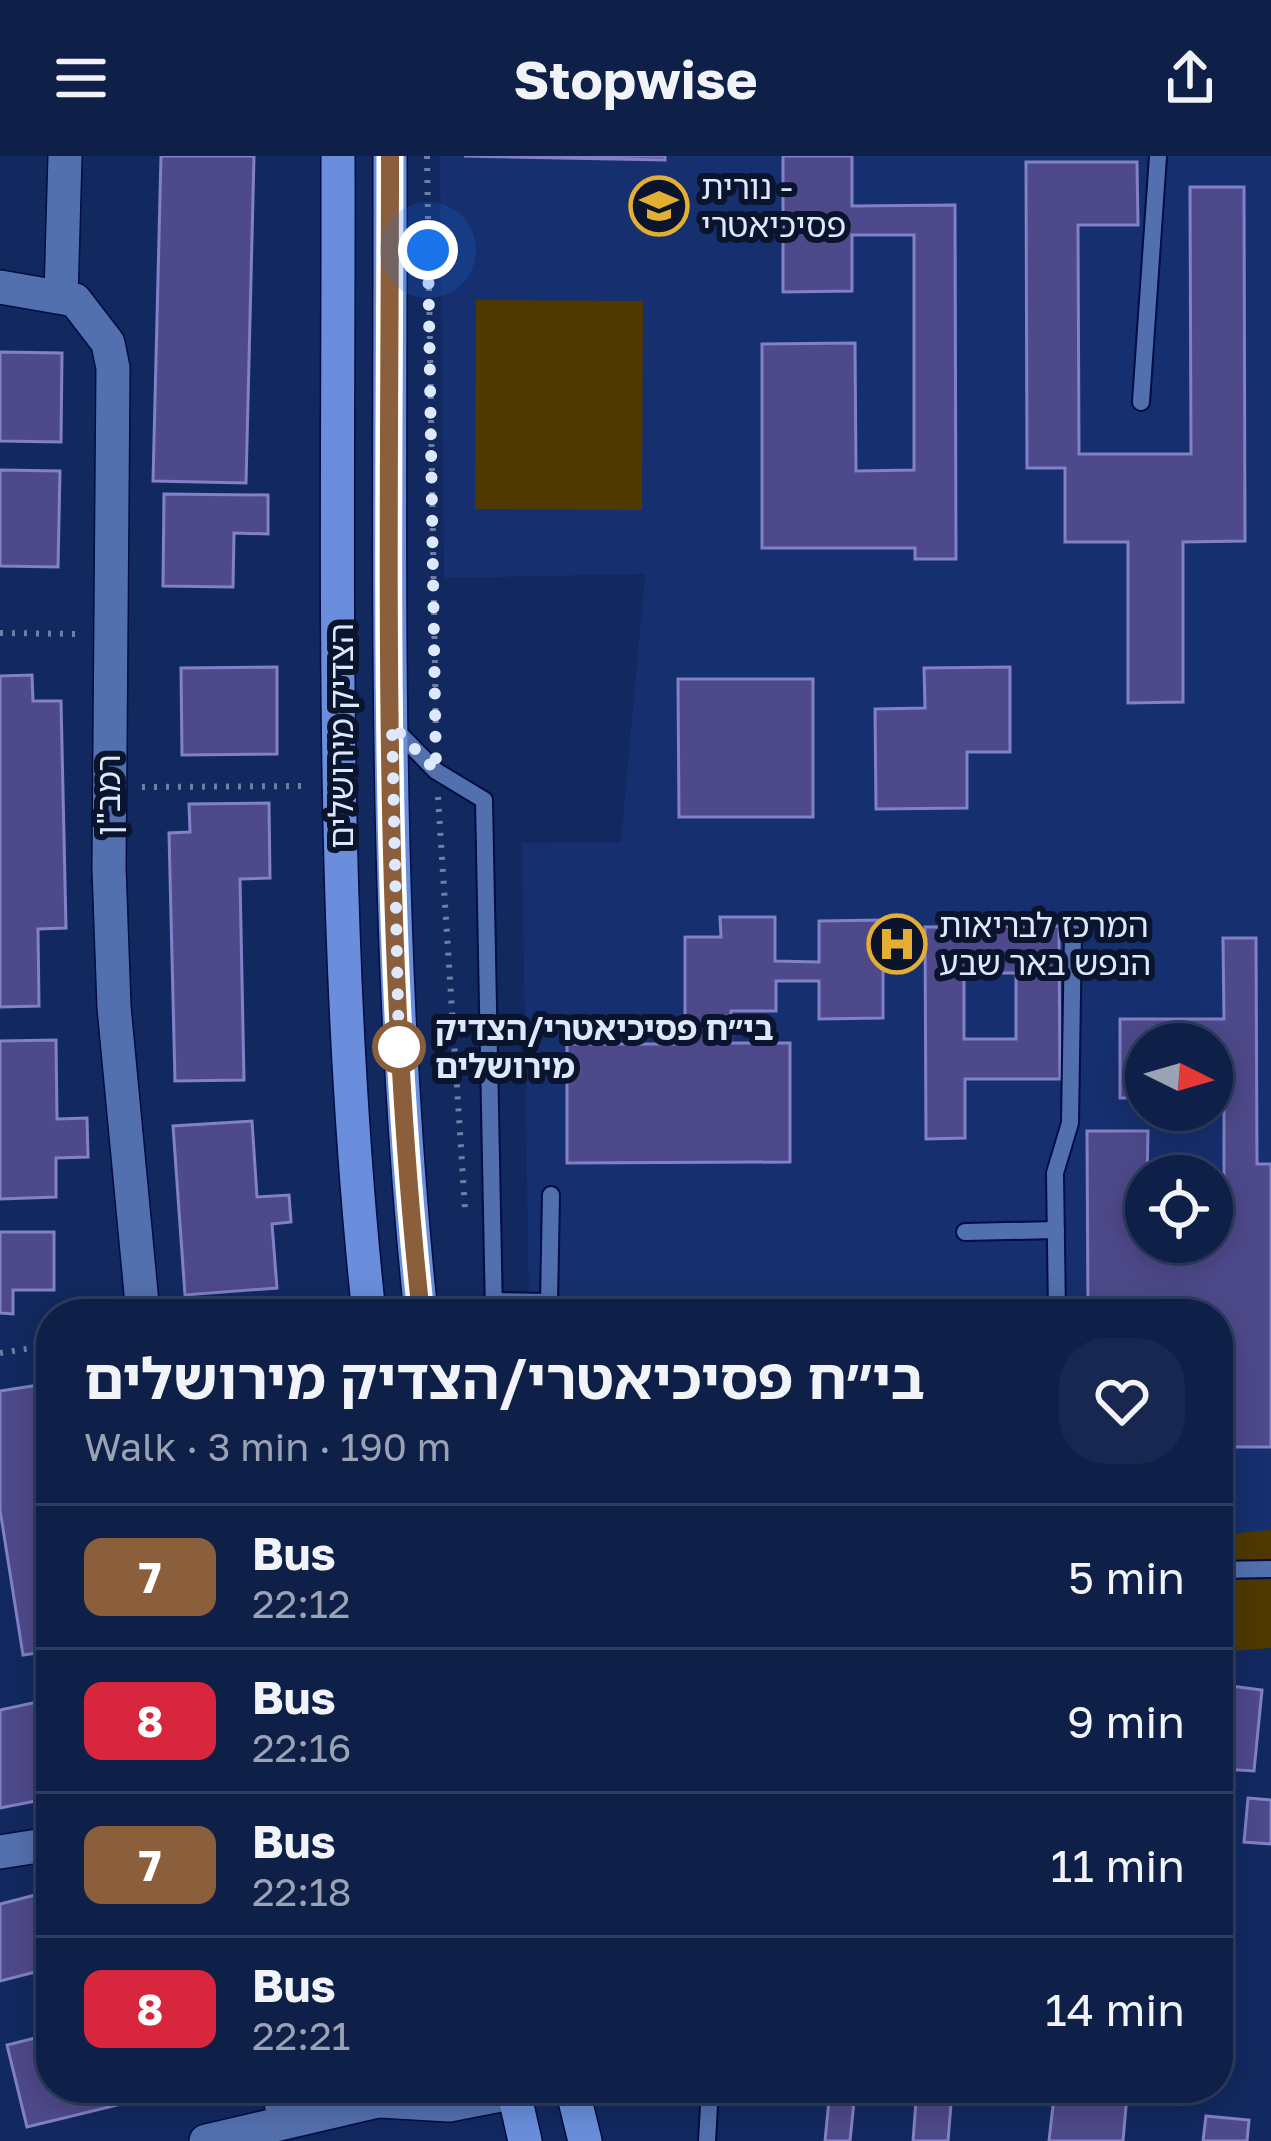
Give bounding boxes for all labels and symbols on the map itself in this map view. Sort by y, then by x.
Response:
place label: נורית - פסיכיאטרי [701,167,846,244]
school or university icon: נורית - פסיכיאטרי [628,175,690,237]
your location [398,220,458,280]
street label: הצדיק מירושלים [321,623,360,849]
street label: רמב"ן [88,754,127,836]
place label: המרכז לבריאות הנפש באר שבע [939,905,1151,982]
hospital icon: המרכז לבריאות הנפש באר שבע [866,913,928,975]
place label: בי״ח פסיכיאטרי/הצדיק מירושלים [435,1008,774,1085]
marker: בי״ח פסיכיאטרי/הצדיק מירושלים [374,1022,424,1072]
north arrow [1125,1023,1233,1131]

